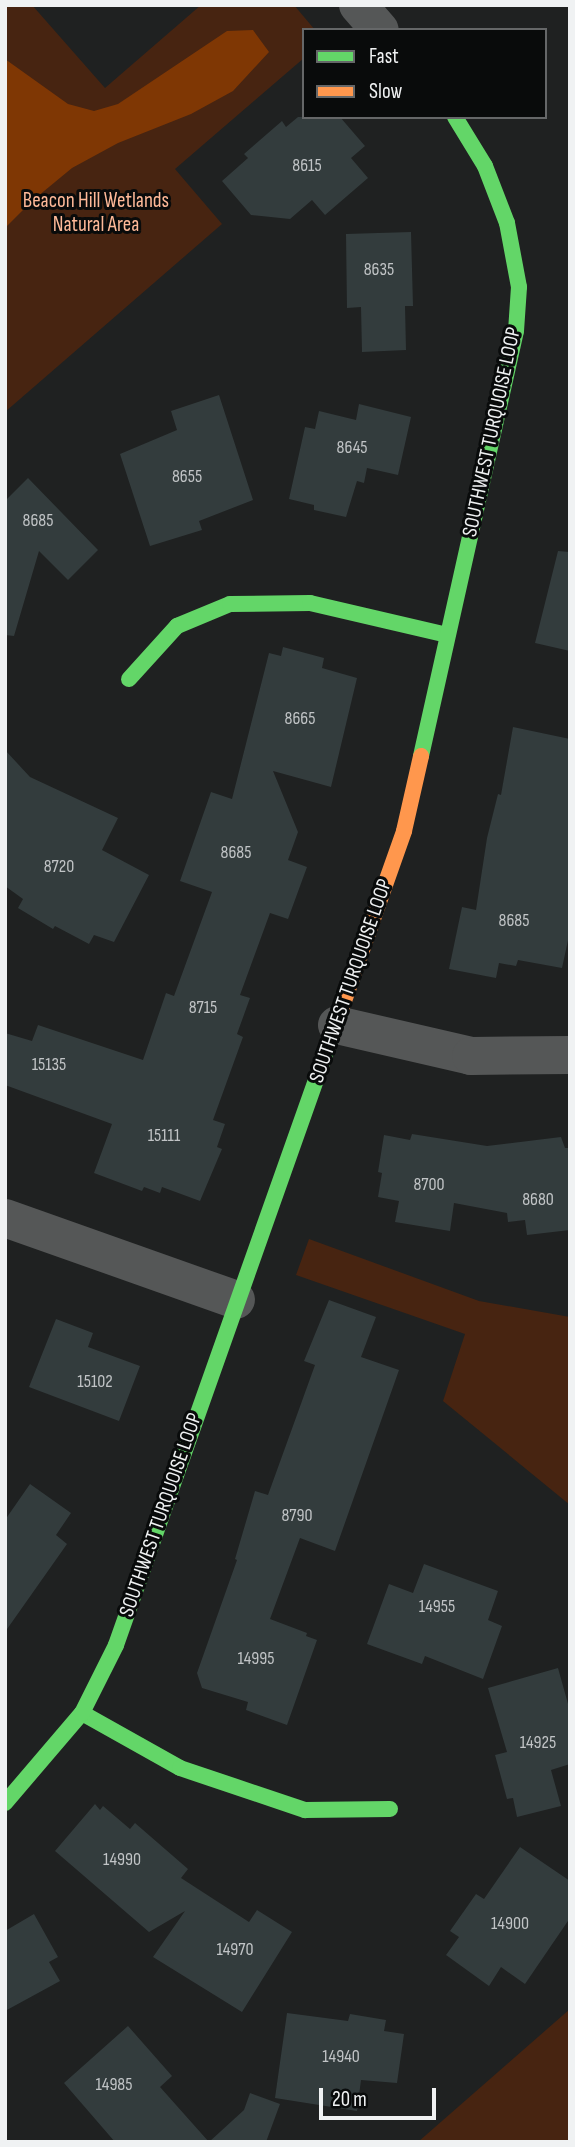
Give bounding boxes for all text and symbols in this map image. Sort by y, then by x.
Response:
legend [302,28,547,119]
text: Fast [369,44,399,69]
text: Slow [369,79,402,104]
house number: 8615 [292,155,322,177]
park label: Beacon Hill Wetlands Natural Area [23,188,169,238]
house number: 8635 [364,259,394,281]
street label: SOUTHWEST TURQUOISE LOOP [457,325,527,539]
house number: 8645 [337,437,367,459]
house number: 8655 [172,466,202,488]
house number: 8685 [23,510,53,532]
house number: 8665 [285,708,315,730]
house number: 8685 [221,842,251,864]
house number: 8720 [44,856,74,878]
street label: SOUTHWEST TURQUOISE LOOP [304,876,398,1086]
house number: 8685 [499,910,529,932]
house number: 8715 [189,997,217,1019]
house number: 15135 [32,1054,66,1076]
house number: 15111 [148,1125,180,1147]
house number: 8700 [413,1174,445,1196]
house number: 8680 [522,1189,554,1211]
house number: 15102 [77,1371,113,1393]
street label: SOUTHWEST TURQUOISE LOOP [114,1410,208,1620]
house number: 8790 [281,1505,313,1527]
house number: 14955 [419,1596,455,1618]
house number: 14995 [237,1648,275,1670]
house number: 14925 [520,1732,556,1754]
house number: 14990 [103,1849,141,1871]
house number: 14900 [491,1913,529,1935]
house number: 14970 [216,1939,254,1961]
house number: 14940 [322,2046,360,2068]
house number: 14985 [96,2074,132,2096]
scale bar [323,2074,440,2118]
text: 20 m [332,2087,367,2112]

